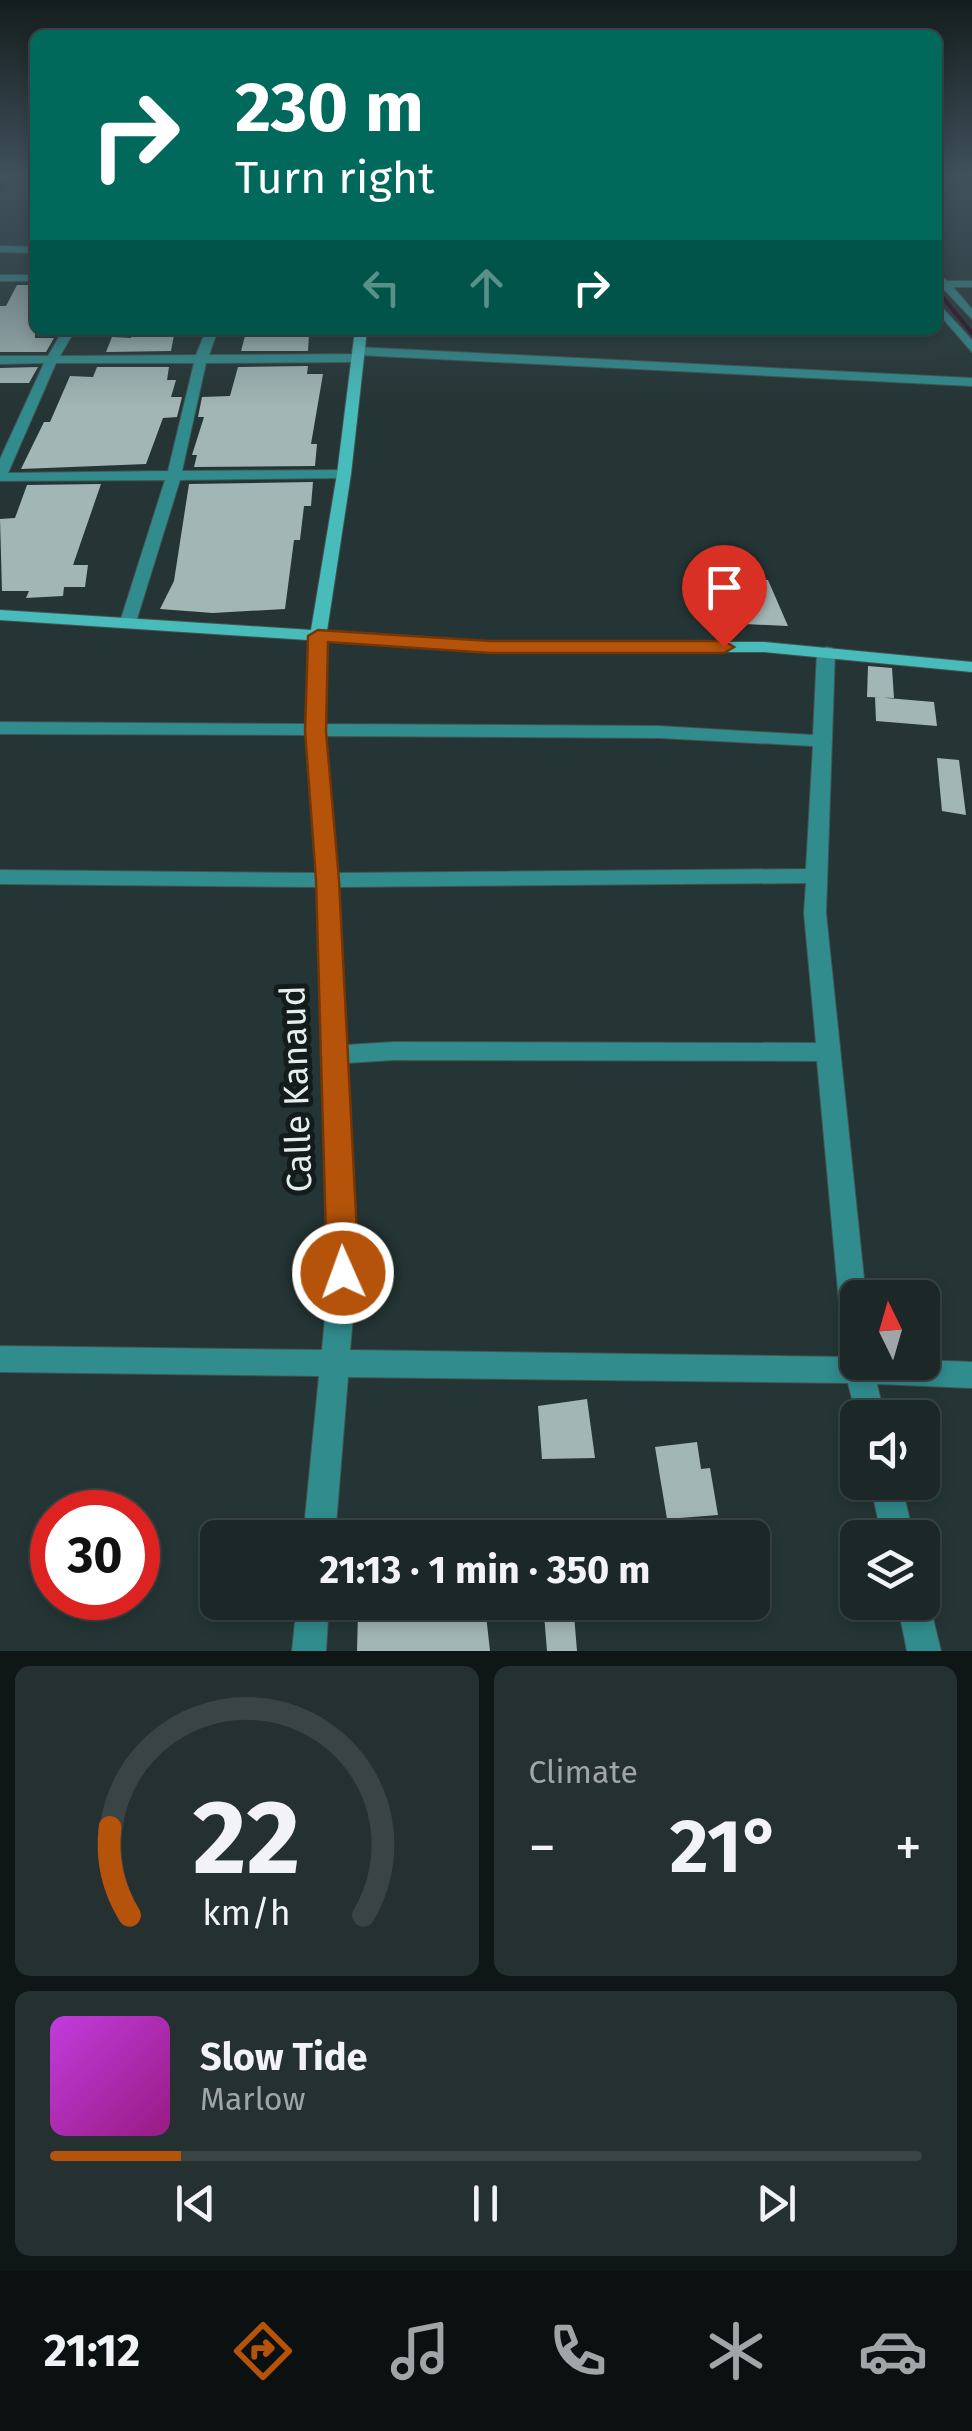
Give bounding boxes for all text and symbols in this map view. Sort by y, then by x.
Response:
text: 230 m [235,66,424,150]
icon: right [70,70,200,200]
text: Turn right [235,151,434,205]
icon: left [354,260,409,315]
icon: ahead [459,260,514,315]
icon: right [564,260,619,315]
pin [682,545,767,648]
icon: arrive [697,560,752,615]
street label: Calle Kanaud [271,985,321,1193]
position arrow [291,1221,395,1325]
north arrow [840,1280,940,1380]
map controls [840,1280,940,1620]
button: sound [840,1400,940,1500]
speed limit sign: 30 [30,1490,160,1620]
button: layers [840,1520,940,1620]
text: 21:13 · 1 min · 350 m [320,1547,650,1593]
text: Climate [529,1753,638,1791]
text: 22 [193,1776,301,1901]
text: 21° [670,1802,781,1892]
text: − [529,1815,556,1881]
text: + [895,1815,922,1881]
text: km/h [203,1892,291,1934]
text: Slow Tide [200,2034,368,2080]
text: Marlow [200,2080,306,2118]
icon: previous [168,2176,223,2231]
icon: pause [458,2176,513,2231]
icon: next [749,2176,804,2231]
icon: directions [228,2316,298,2386]
icon: music [385,2316,455,2386]
icon: phone [543,2316,613,2386]
icon: climate [701,2316,771,2386]
icon: car [858,2316,928,2386]
text: 21:12 [44,2324,140,2378]

